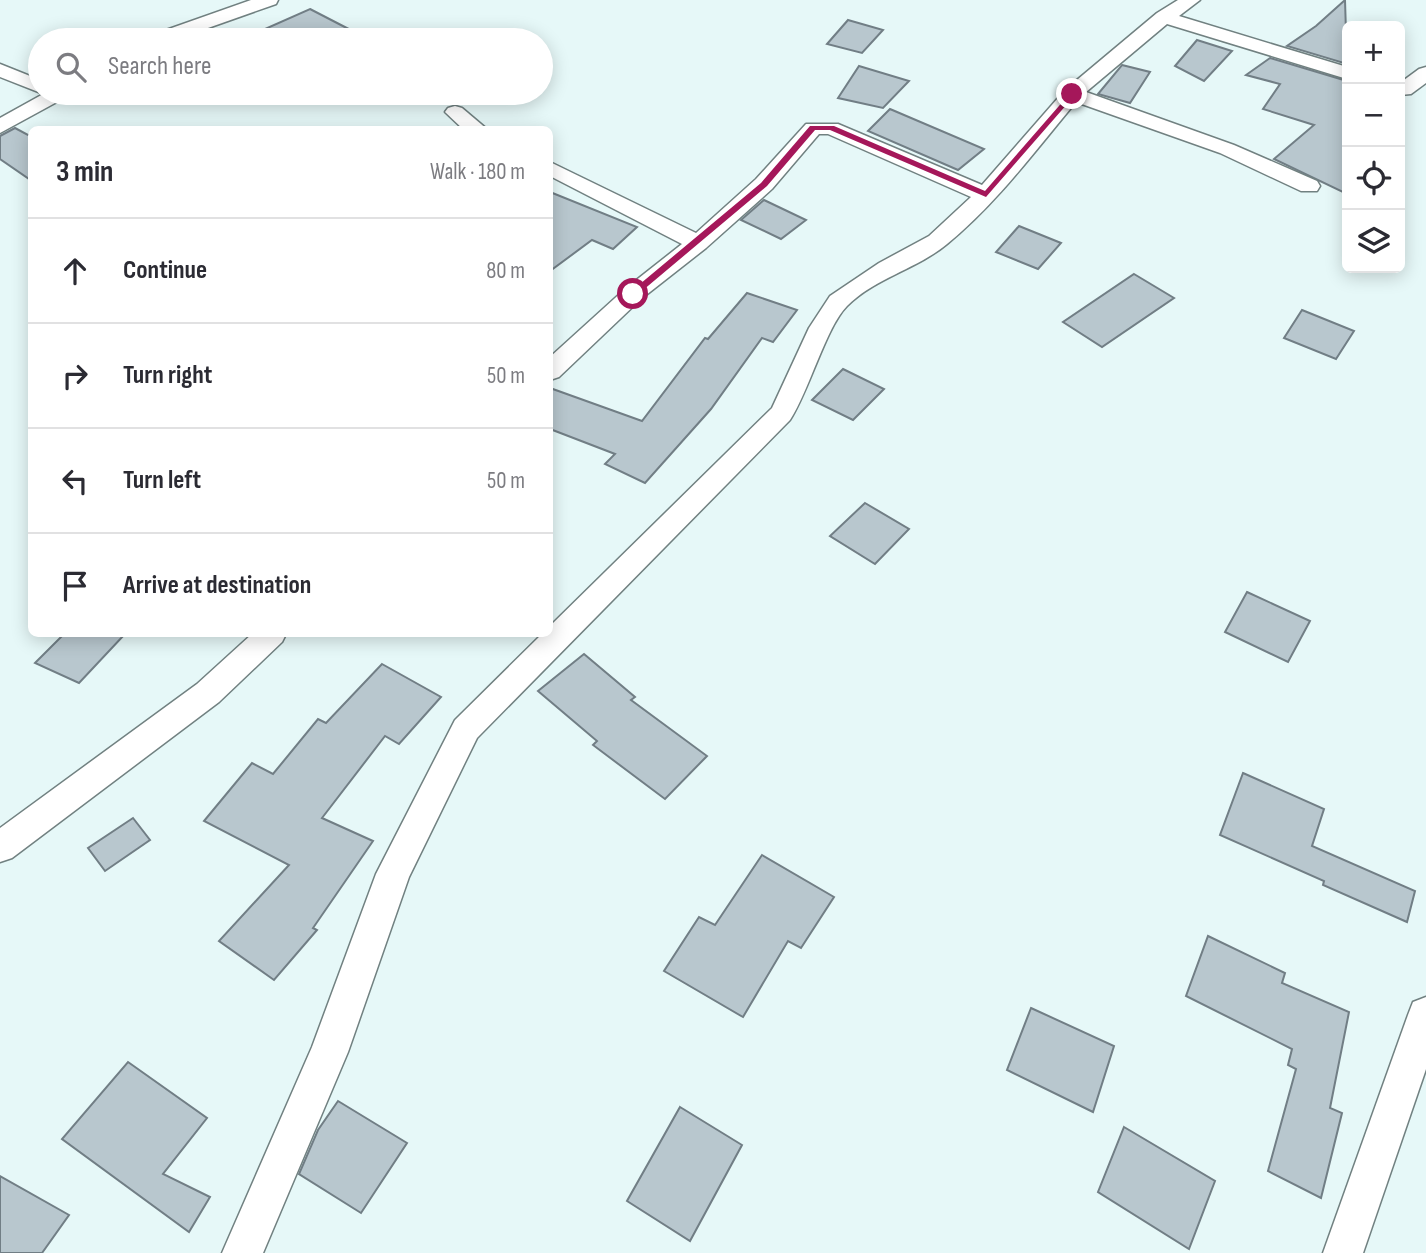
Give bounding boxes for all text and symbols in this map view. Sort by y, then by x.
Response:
map controls [1342,21,1405,273]
button: + [1342,21,1405,84]
search box [28,28,553,105]
icon: search [52,48,90,86]
text: Search here [108,51,211,82]
route end [1056,78,1087,109]
button: − [1342,84,1405,147]
button: locate [1342,147,1405,210]
text: 3 min [56,154,113,190]
text: Walk · 180 m [430,158,525,186]
button: layers [1342,210,1405,273]
icon: ahead [56,252,94,290]
text: Continue [123,255,207,286]
text: 80 m [486,257,525,285]
route start [617,278,648,309]
icon: right [56,357,94,395]
text: Turn right [123,360,212,391]
text: 50 m [487,362,525,390]
icon: left [56,462,94,500]
text: Turn left [123,465,201,496]
text: 50 m [487,467,525,495]
icon: arrive [56,567,94,605]
text: Arrive at destination [123,570,311,601]

